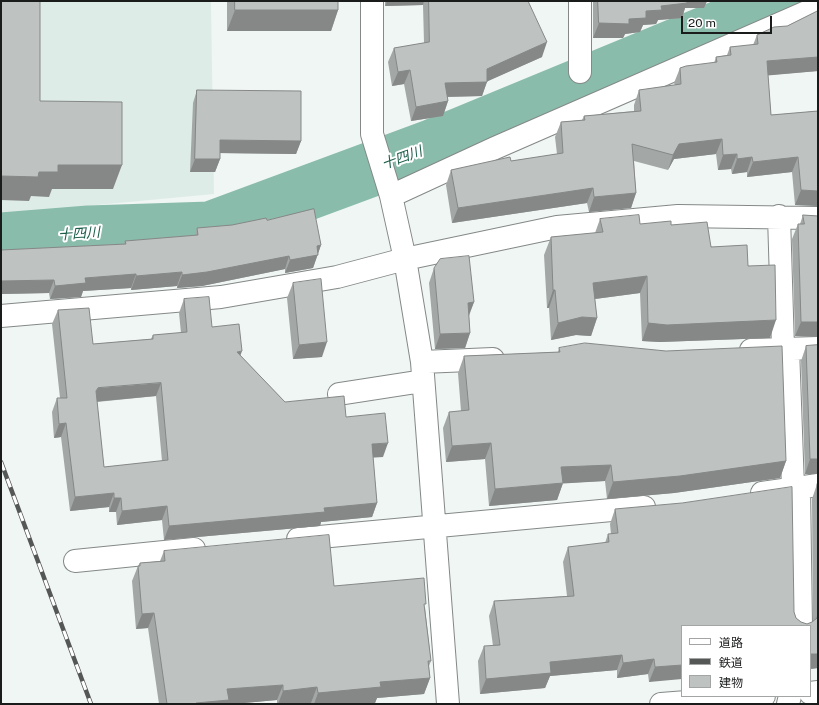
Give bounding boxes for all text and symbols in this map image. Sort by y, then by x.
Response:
scale bar [683,8,774,34]
text: 20 m [688,16,716,30]
water label: 十四川 [379,143,425,173]
water label: 十四川 [57,224,101,244]
legend [681,625,811,697]
text: 道路 [719,636,743,650]
text: 鉄道 [719,656,743,670]
text: 建物 [719,676,743,690]

